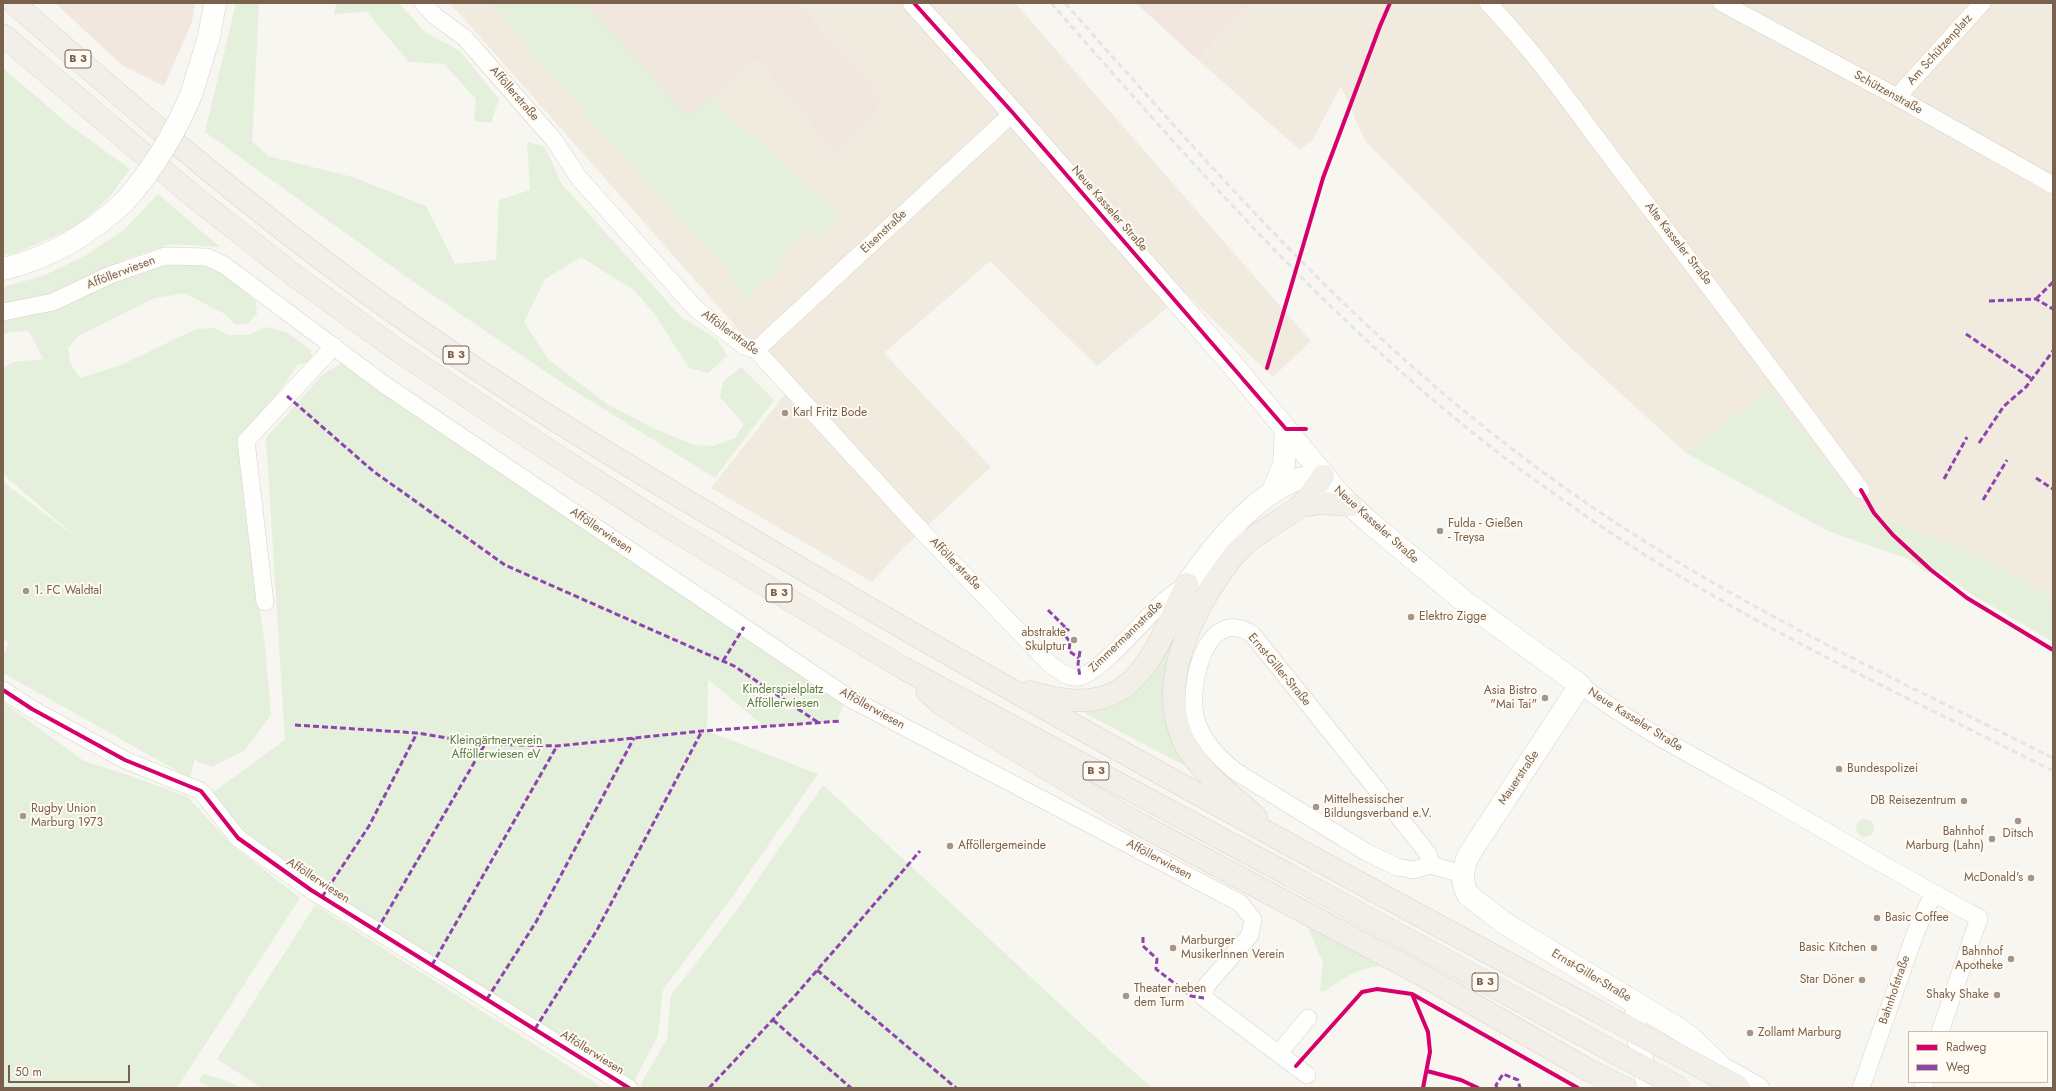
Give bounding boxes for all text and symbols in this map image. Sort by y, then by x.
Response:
street label: Am Schützenplatz [1904,12,1976,88]
road number: B 3 [65,50,91,68]
street label: Afföllerstraße [486,64,542,124]
street label: Schützenstraße [1851,68,1925,118]
street label: Neue Kasseler Straße [1068,163,1150,255]
street label: Alte Kasseler Straße [1641,200,1715,288]
street label: Eisenstraße [858,207,910,257]
street label: Afföllerwiesen [85,253,157,293]
street label: Afföllerstraße [698,307,762,359]
road number: B 3 [443,346,469,364]
place label: Karl Fritz Bode [793,406,867,420]
marker: Karl Fritz Bode [780,408,790,418]
street label: Neue Kasseler Straße [1331,483,1421,567]
street label: Afföllerwiesen [567,505,635,557]
place label: Fulda - Gießen - Treysa [1448,517,1523,545]
marker: Fulda - Gießen - Treysa [1435,526,1445,536]
street label: Afföllerstraße [926,535,984,593]
place label: 1. FC Waldtal [34,584,102,598]
road number: B 3 [766,584,792,602]
marker: 1. FC Waldtal [21,586,31,596]
street label: Zimmermannstraße [1086,598,1166,676]
place label: Elektro Zigge [1419,610,1486,624]
marker: Elektro Zigge [1406,612,1416,622]
place label: abstrakte Skulptur [1021,626,1066,654]
street label: Ernst-Giller-Straße [1244,631,1314,709]
marker: abstrakte Skulptur [1069,635,1079,645]
park label: Kinderspielplatz Afföllerwiesen [743,683,823,711]
place label: Asia Bistro "Mai Tai" [1484,684,1537,712]
street label: Afföllerwiesen [837,685,907,733]
street label: Neue Kasseler Straße [1585,685,1685,755]
marker: Asia Bistro "Mai Tai" [1540,693,1550,703]
park label: Kleingärtnerverein Afföllerwiesen eV [450,734,542,762]
street label: Mauerstraße [1496,748,1542,808]
road number: B 3 [1083,762,1109,780]
place label: Bundespolizei [1847,762,1918,776]
marker: Bundespolizei [1834,764,1844,774]
place label: Mittelhessischer Bildungsverband e.V. [1324,793,1432,821]
place label: DB Reisezentrum [1870,794,1956,808]
marker: DB Reisezentrum [1959,796,1969,806]
place label: Rugby Union Marburg 1973 [31,802,103,830]
marker: Mittelhessischer Bildungsverband e.V. [1311,802,1321,812]
marker: Rugby Union Marburg 1973 [18,811,28,821]
marker: Ditsch [2013,816,2023,826]
place label: Bahnhof Marburg (Lahn) [1906,825,1984,853]
place label: Ditsch [2002,827,2034,841]
marker: Bahnhof Marburg (Lahn) [1987,834,1997,844]
street label: Afföllerwiesen [1124,837,1194,883]
place label: Afföllergemeinde [958,839,1046,853]
marker: Afföllergemeinde [945,841,955,851]
street label: Afföllerwiesen [284,855,352,907]
place label: McDonald's [1964,871,2023,885]
marker: McDonald's [2026,873,2036,883]
place label: Basic Coffee [1885,911,1949,925]
marker: Basic Coffee [1872,913,1882,923]
place label: Marburger MusikerInnen Verein [1181,934,1285,962]
place label: Basic Kitchen [1799,941,1866,955]
marker: Marburger MusikerInnen Verein [1168,943,1178,953]
marker: Basic Kitchen [1869,943,1879,953]
place label: Bahnhof Apotheke [1955,945,2003,973]
street label: Ernst-Giller-Straße [1549,947,1633,1005]
street label: Bahnhofstraße [1876,954,1914,1026]
marker: Bahnhof Apotheke [2006,954,2016,964]
road number: B 3 [1472,973,1498,991]
place label: Star Döner [1800,973,1854,987]
marker: Star Döner [1857,975,1867,985]
place label: Theater neben dem Turm [1134,982,1206,1010]
place label: Shaky Shake [1926,988,1989,1002]
marker: Shaky Shake [1992,990,2002,1000]
marker: Theater neben dem Turm [1121,991,1131,1001]
place label: Zollamt Marburg [1758,1026,1841,1040]
street label: Afföllerwiesen [558,1028,626,1078]
marker: Zollamt Marburg [1745,1028,1755,1038]
legend [1908,1031,2048,1083]
text: Radweg [1946,1038,1986,1056]
scale bar [10,1057,132,1083]
text: Weg [1946,1058,1970,1076]
text: 50 m [15,1063,42,1081]

